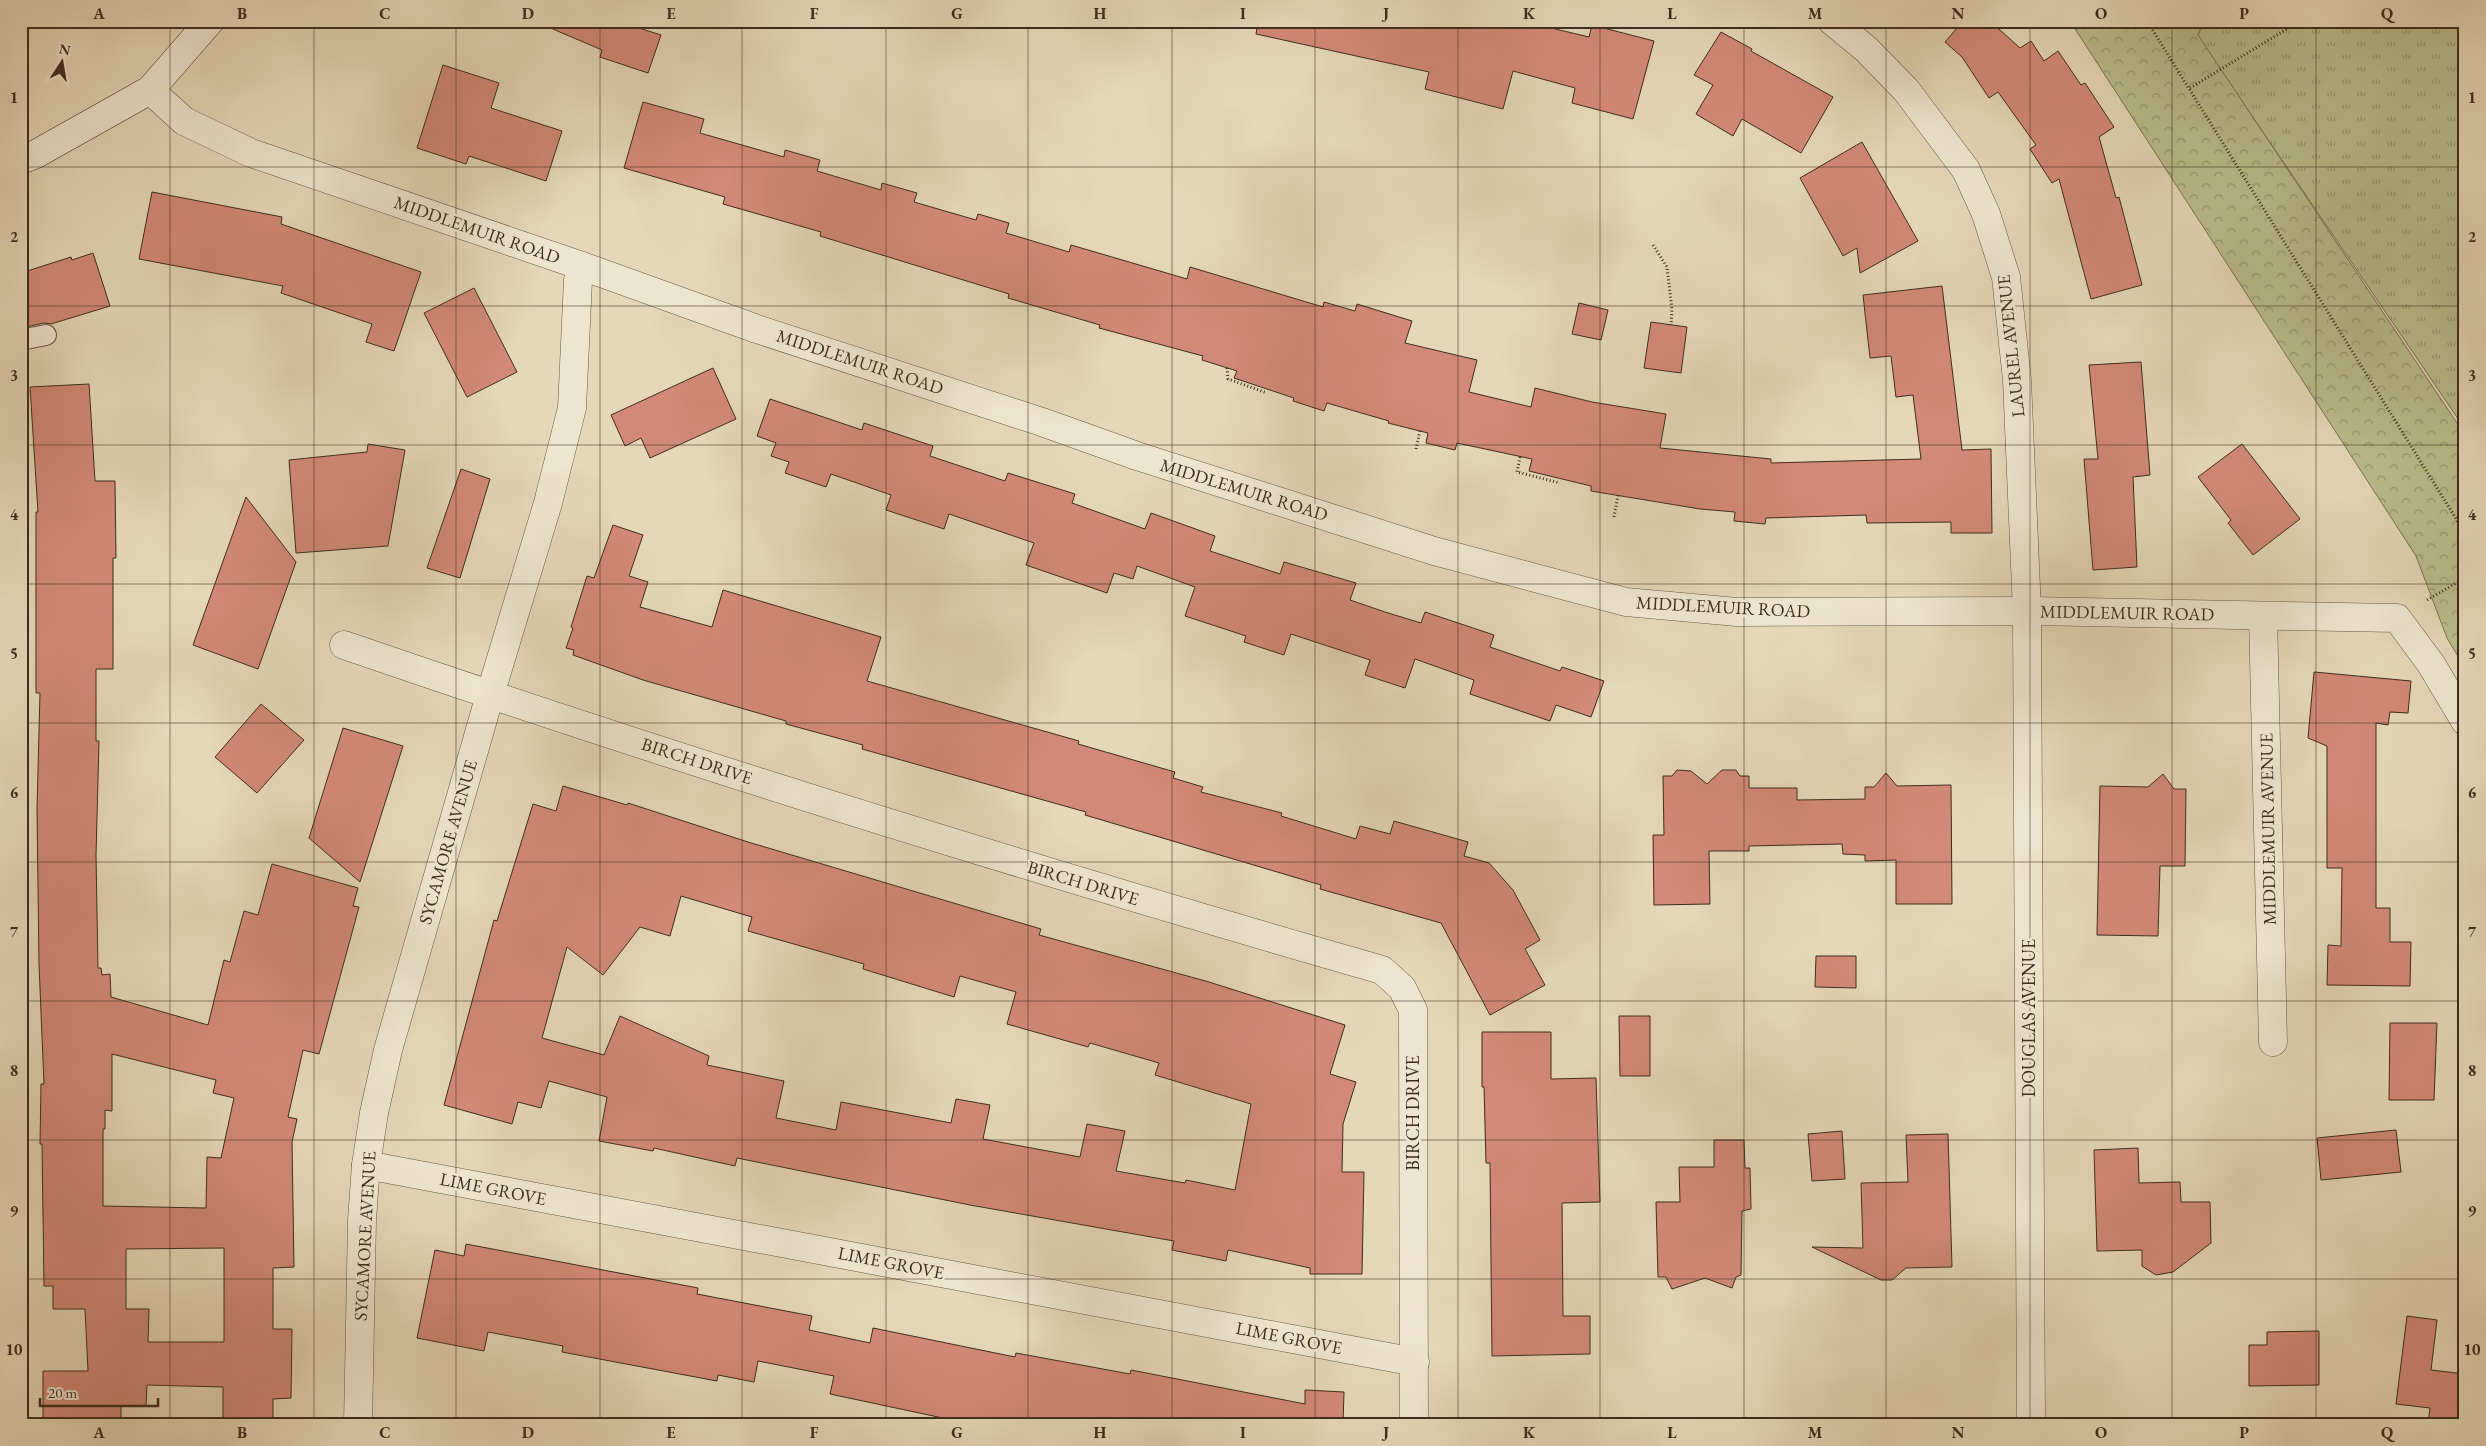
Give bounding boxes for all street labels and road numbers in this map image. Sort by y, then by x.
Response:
street label: MIDDLEMUIR ROAD [391,190,563,269]
street label: LAUREL AVENUE [1992,274,2029,418]
street label: MIDDLEMUIR ROAD [774,324,947,399]
street label: MIDDLEMUIR ROAD [1157,453,1331,526]
street label: MIDDLEMUIR ROAD [1635,590,1811,623]
street label: MIDDLEMUIR ROAD [2040,599,2214,626]
street label: BIRCH DRIVE [639,732,756,789]
street label: MIDDLEMUIR AVENUE [2254,733,2281,925]
street label: SYCAMORE AVENUE [413,757,482,927]
street label: BIRCH DRIVE [1025,855,1142,910]
street label: DOUGLAS AVENUE [2017,939,2040,1097]
street label: BIRCH DRIVE [1401,1055,1424,1171]
street label: SYCAMORE AVENUE [349,1150,380,1321]
street label: LIME GROVE [438,1167,548,1210]
street label: LIME GROVE [836,1241,946,1284]
street label: LIME GROVE [1234,1316,1344,1359]

